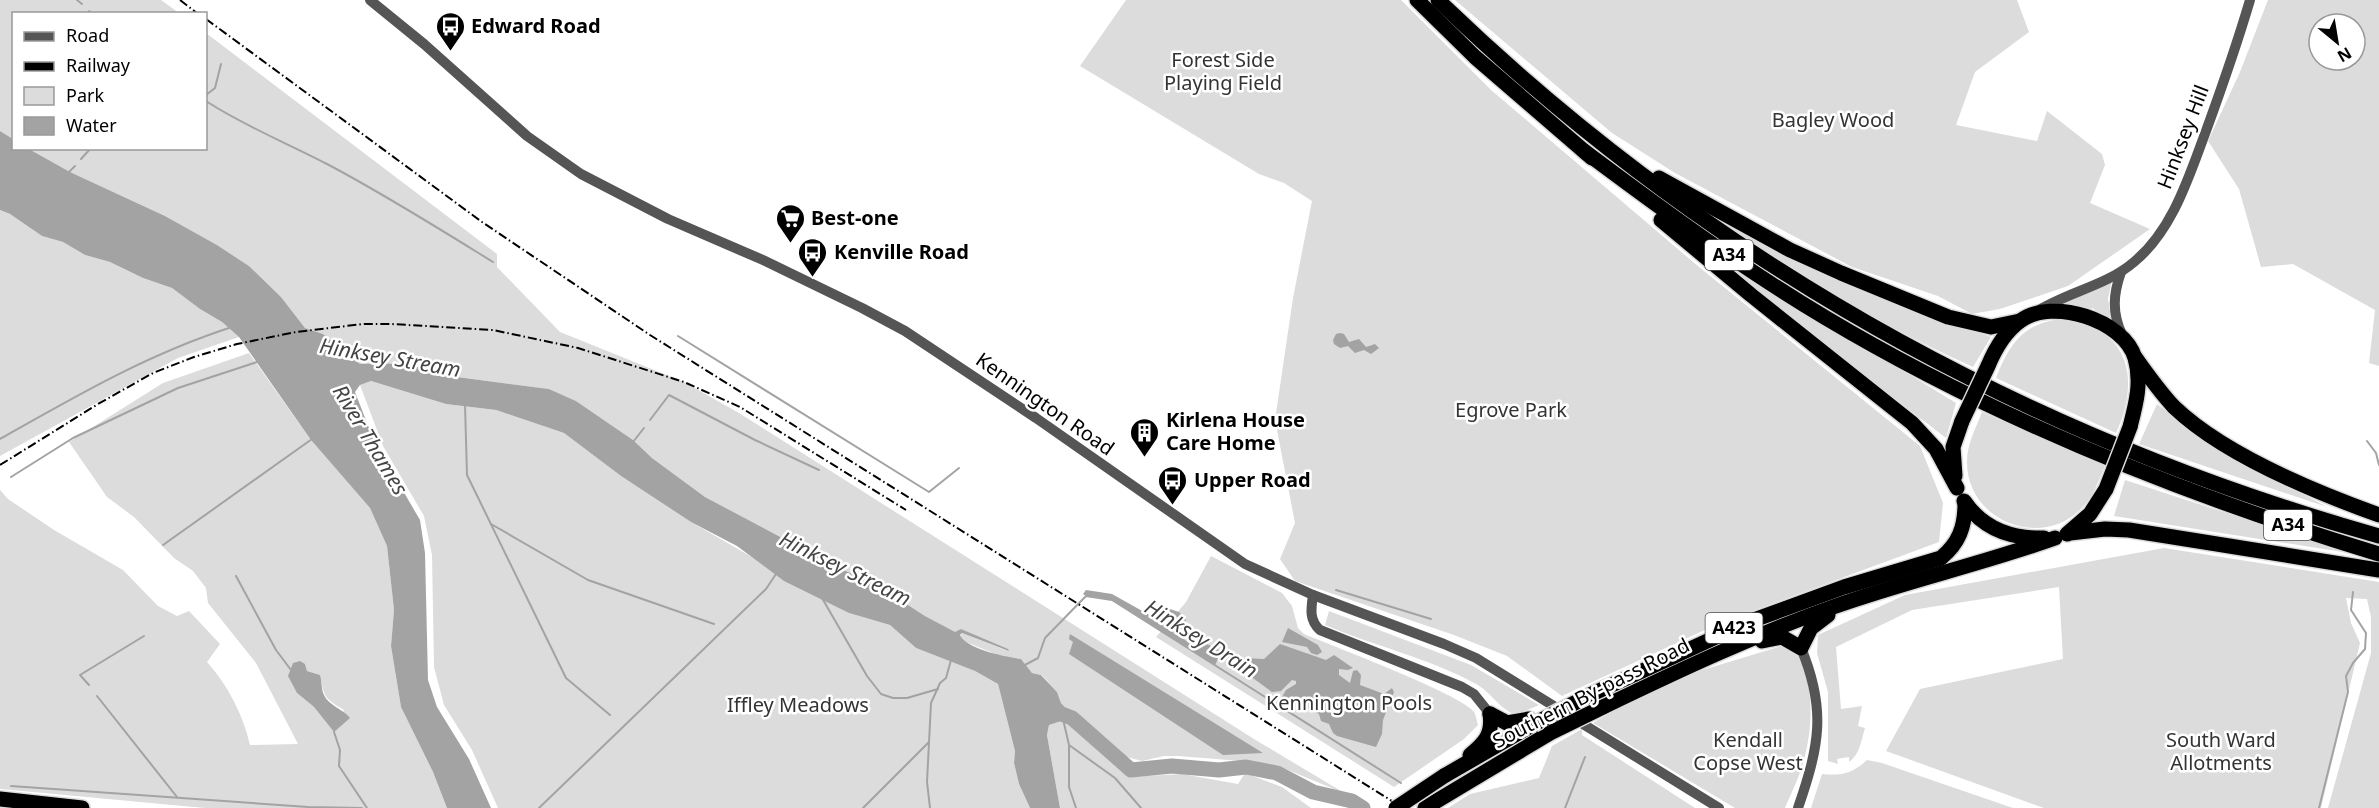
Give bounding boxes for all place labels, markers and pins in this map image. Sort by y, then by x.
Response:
bus stop icon: Edward Road [434,10,466,52]
place label: Edward Road [471,12,601,39]
supermarket icon: Best-one [774,202,806,244]
place label: Best-one [811,204,899,231]
bus stop icon: Kenville Road [797,236,829,278]
place label: Kenville Road [834,238,969,265]
place label: Kirlena House Care Home [1166,406,1305,456]
building icon: Kirlena House Care Home [1129,416,1161,458]
bus stop icon: Upper Road [1157,464,1189,506]
place label: Upper Road [1194,466,1311,493]

